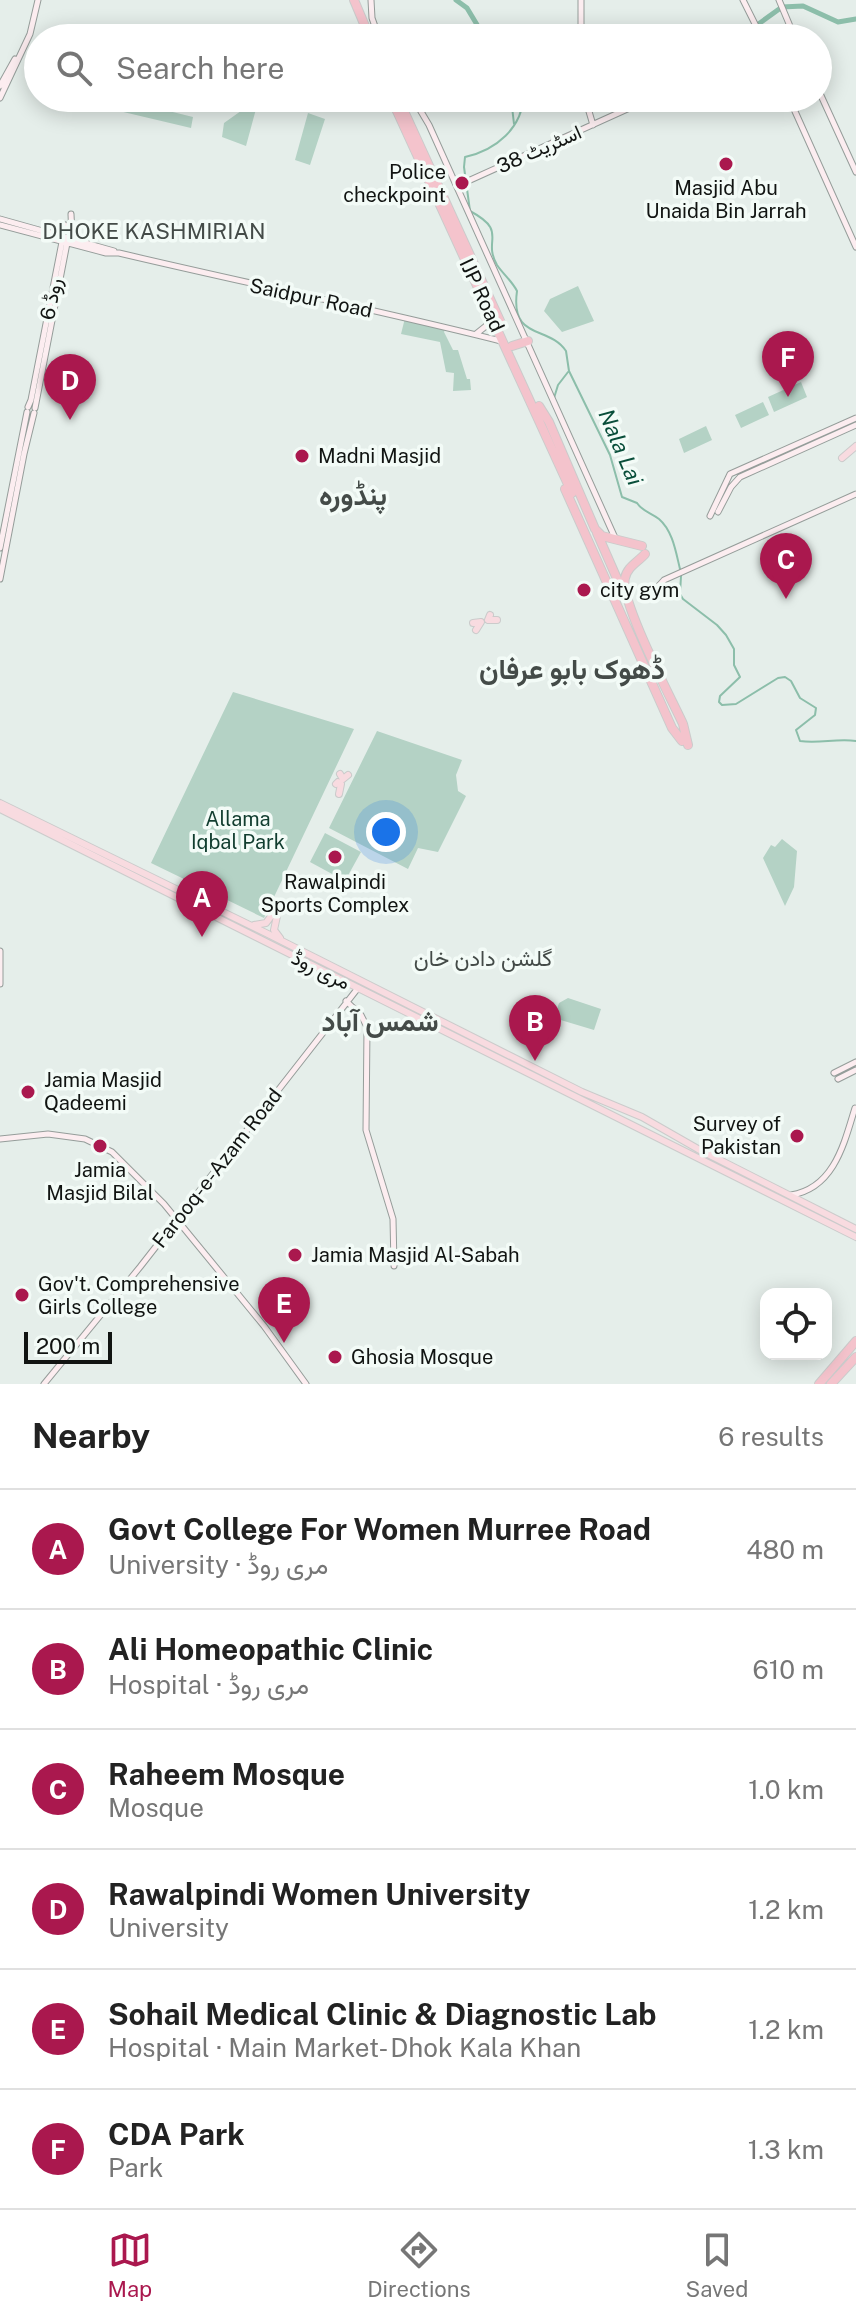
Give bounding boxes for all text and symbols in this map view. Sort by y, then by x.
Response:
search box [24,24,832,112]
icon: search [52,46,96,90]
text: Search here [116,50,284,86]
street label: اسٹریٹ 38 [493,120,585,179]
marker: Masjid Abu Unaida Bin Jarrah [717,155,735,173]
place label: Police checkpoint [343,160,446,207]
marker: Police checkpoint [453,174,471,192]
place label: Masjid Abu Unaida Bin Jarrah [646,176,806,223]
district label: DHOKE KASHMIRIAN [42,218,266,244]
street label: IJP Road [455,254,509,336]
street label: Saidpur Road [247,273,375,323]
street label: روڈ 6 [35,276,68,322]
pin: F [762,331,814,397]
pin: D [44,354,96,420]
water label: Nala Lai [593,405,649,490]
place label: Madni Masjid [318,444,441,468]
marker: Madni Masjid [293,447,311,465]
district label: پنڈورہ [319,478,387,515]
pin: C [760,533,812,599]
place label: city gym [600,578,679,602]
marker: city gym [575,581,593,599]
district label: ڈھوک بابو عرفان [479,652,665,687]
park label: Allama Iqbal Park [191,807,285,854]
your location [366,812,406,852]
marker: Rawalpindi Sports Complex [326,848,344,866]
place label: Rawalpindi Sports Complex [261,870,409,917]
pin: A [176,871,228,937]
district label: گلشن دادن خان [414,945,552,972]
street label: مری روڈ [287,946,354,995]
pin: B [509,995,561,1061]
district label: شمس آباد [321,1004,439,1038]
place label: Jamia Masjid Qadeemi [44,1068,162,1115]
marker: Jamia Masjid Qadeemi [19,1083,37,1101]
street label: Farooq-e-Azam Road [147,1083,287,1253]
place label: Survey of Pakistan [693,1112,781,1159]
marker: Survey of Pakistan [788,1127,806,1145]
marker: Jamia Masjid Bilal [91,1137,109,1155]
place label: Jamia Masjid Bilal [46,1158,154,1205]
place label: Jamia Masjid Al-Sabah [311,1243,520,1267]
marker: Jamia Masjid Al-Sabah [286,1246,304,1264]
place label: Gov't. Comprehensive Girls College [38,1272,240,1319]
pin: E [258,1277,310,1343]
marker: Gov't. Comprehensive Girls College [13,1286,31,1304]
map controls [760,1288,832,1360]
button: locate [760,1288,832,1360]
scale bar [24,1328,112,1364]
text: 200 m [36,1333,100,1359]
place label: Ghosia Mosque [351,1345,493,1369]
marker: Ghosia Mosque [326,1348,344,1366]
text: Nearby [32,1416,150,1456]
text: 6 results [718,1421,824,1452]
text: Govt College For Women Murree Road [108,1511,651,1547]
text: A [49,1534,67,1565]
text: 480 m [746,1534,824,1565]
text: University · مری روڈ [108,1549,328,1580]
text: Ali Homeopathic Clinic [108,1631,433,1667]
text: B [49,1654,67,1685]
text: 610 m [753,1654,824,1685]
text: Hospital · مری روڈ [108,1669,309,1700]
text: Raheem Mosque [108,1756,345,1792]
text: C [49,1774,67,1805]
text: 1.0 km [748,1774,824,1805]
text: Mosque [108,1792,204,1823]
text: Rawalpindi Women University [108,1876,530,1912]
text: D [49,1894,67,1925]
text: 1.2 km [748,1894,824,1925]
text: University [108,1912,229,1943]
text: Sohail Medical Clinic & Diagnostic Lab [108,1996,657,2032]
text: E [50,2014,66,2045]
text: 1.2 km [748,2014,824,2045]
text: Hospital · Main Market- Dhok Kala Khan [108,2032,581,2063]
text: CDA Park [108,2116,245,2152]
text: F [50,2134,66,2165]
text: 1.3 km [748,2134,824,2165]
text: Park [108,2152,163,2183]
tab: Map [108,2228,152,2302]
tab: Directions [367,2228,471,2302]
tab: Saved [686,2228,748,2302]

